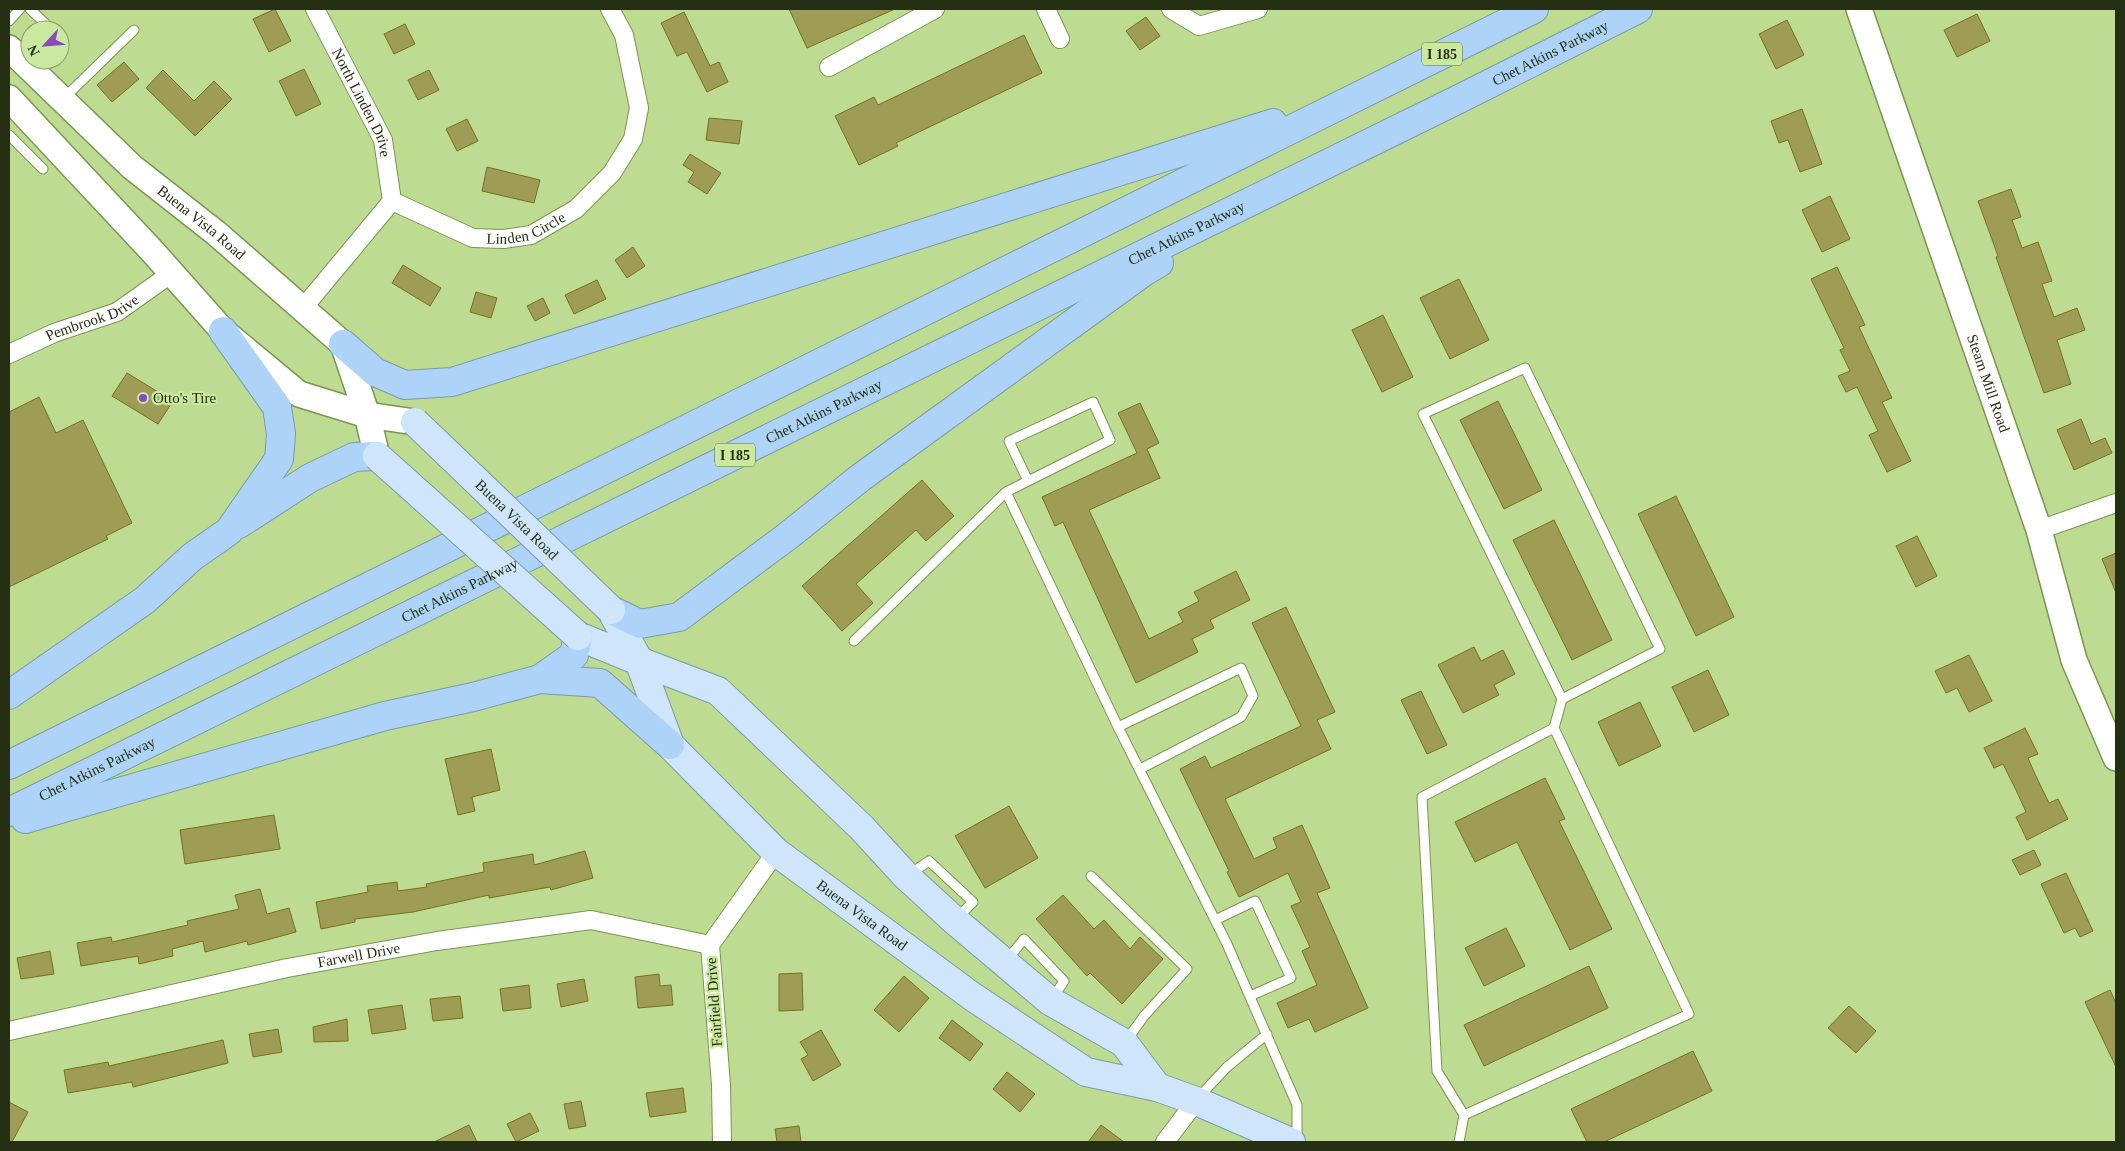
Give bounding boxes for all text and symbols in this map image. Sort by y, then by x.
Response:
street label: Chet Atkins Parkway [1490,17,1611,89]
north arrow [20,20,70,70]
road number: I 185 [1422,42,1462,66]
text: N [25,43,43,58]
street label: North Linden Drive [329,46,393,158]
street label: Buena Vista Road [154,182,249,263]
street label: Chet Atkins Parkway [1126,197,1248,268]
street label: Linden Circle [486,209,568,247]
street label: Pembrook Drive [43,291,142,344]
street label: Steam Mill Road [1964,332,2013,435]
street label: Chet Atkins Parkway [763,376,885,447]
place label: Otto's Tire [153,390,216,406]
marker: Otto's Tire [137,392,149,404]
road number: I 185 [715,444,755,466]
street label: Buena Vista Road [472,476,562,563]
street label: Chet Atkins Parkway [399,555,521,626]
street label: Chet Atkins Parkway [36,733,158,804]
street label: Buena Vista Road [814,877,911,954]
street label: Farwell Drive [316,940,402,970]
street label: Fairfield Drive [703,956,725,1047]

